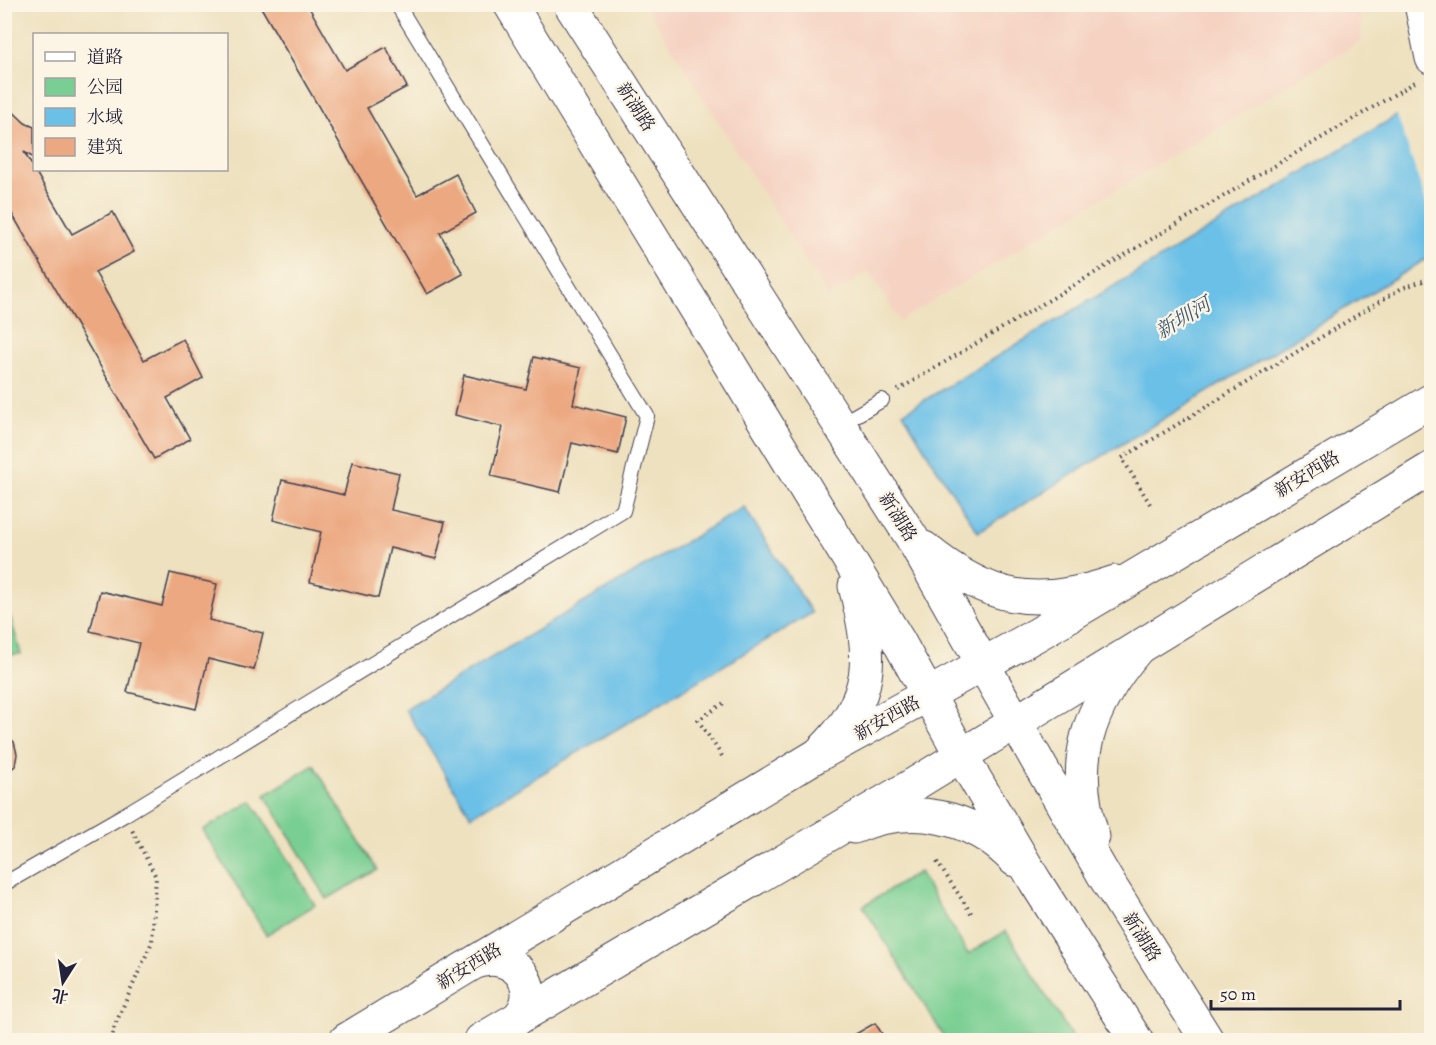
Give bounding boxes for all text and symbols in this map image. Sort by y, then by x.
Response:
legend [33,33,228,171]
text: 道路 [87,45,123,69]
text: 公园 [87,75,123,99]
street label: 新湖路 [611,78,661,136]
text: 水域 [87,105,123,129]
text: 建筑 [87,135,123,159]
water label: 新圳河 [1150,289,1218,345]
street label: 新安西路 [1270,445,1344,503]
street label: 新湖路 [874,488,922,546]
street label: 新安西路 [850,690,924,746]
street label: 新湖路 [1118,908,1166,966]
street label: 新安西路 [432,937,506,995]
north arrow [33,952,93,1012]
scale bar [1211,973,1400,1011]
text: 50 m [1220,982,1256,1006]
text: 北 [50,983,70,1008]

